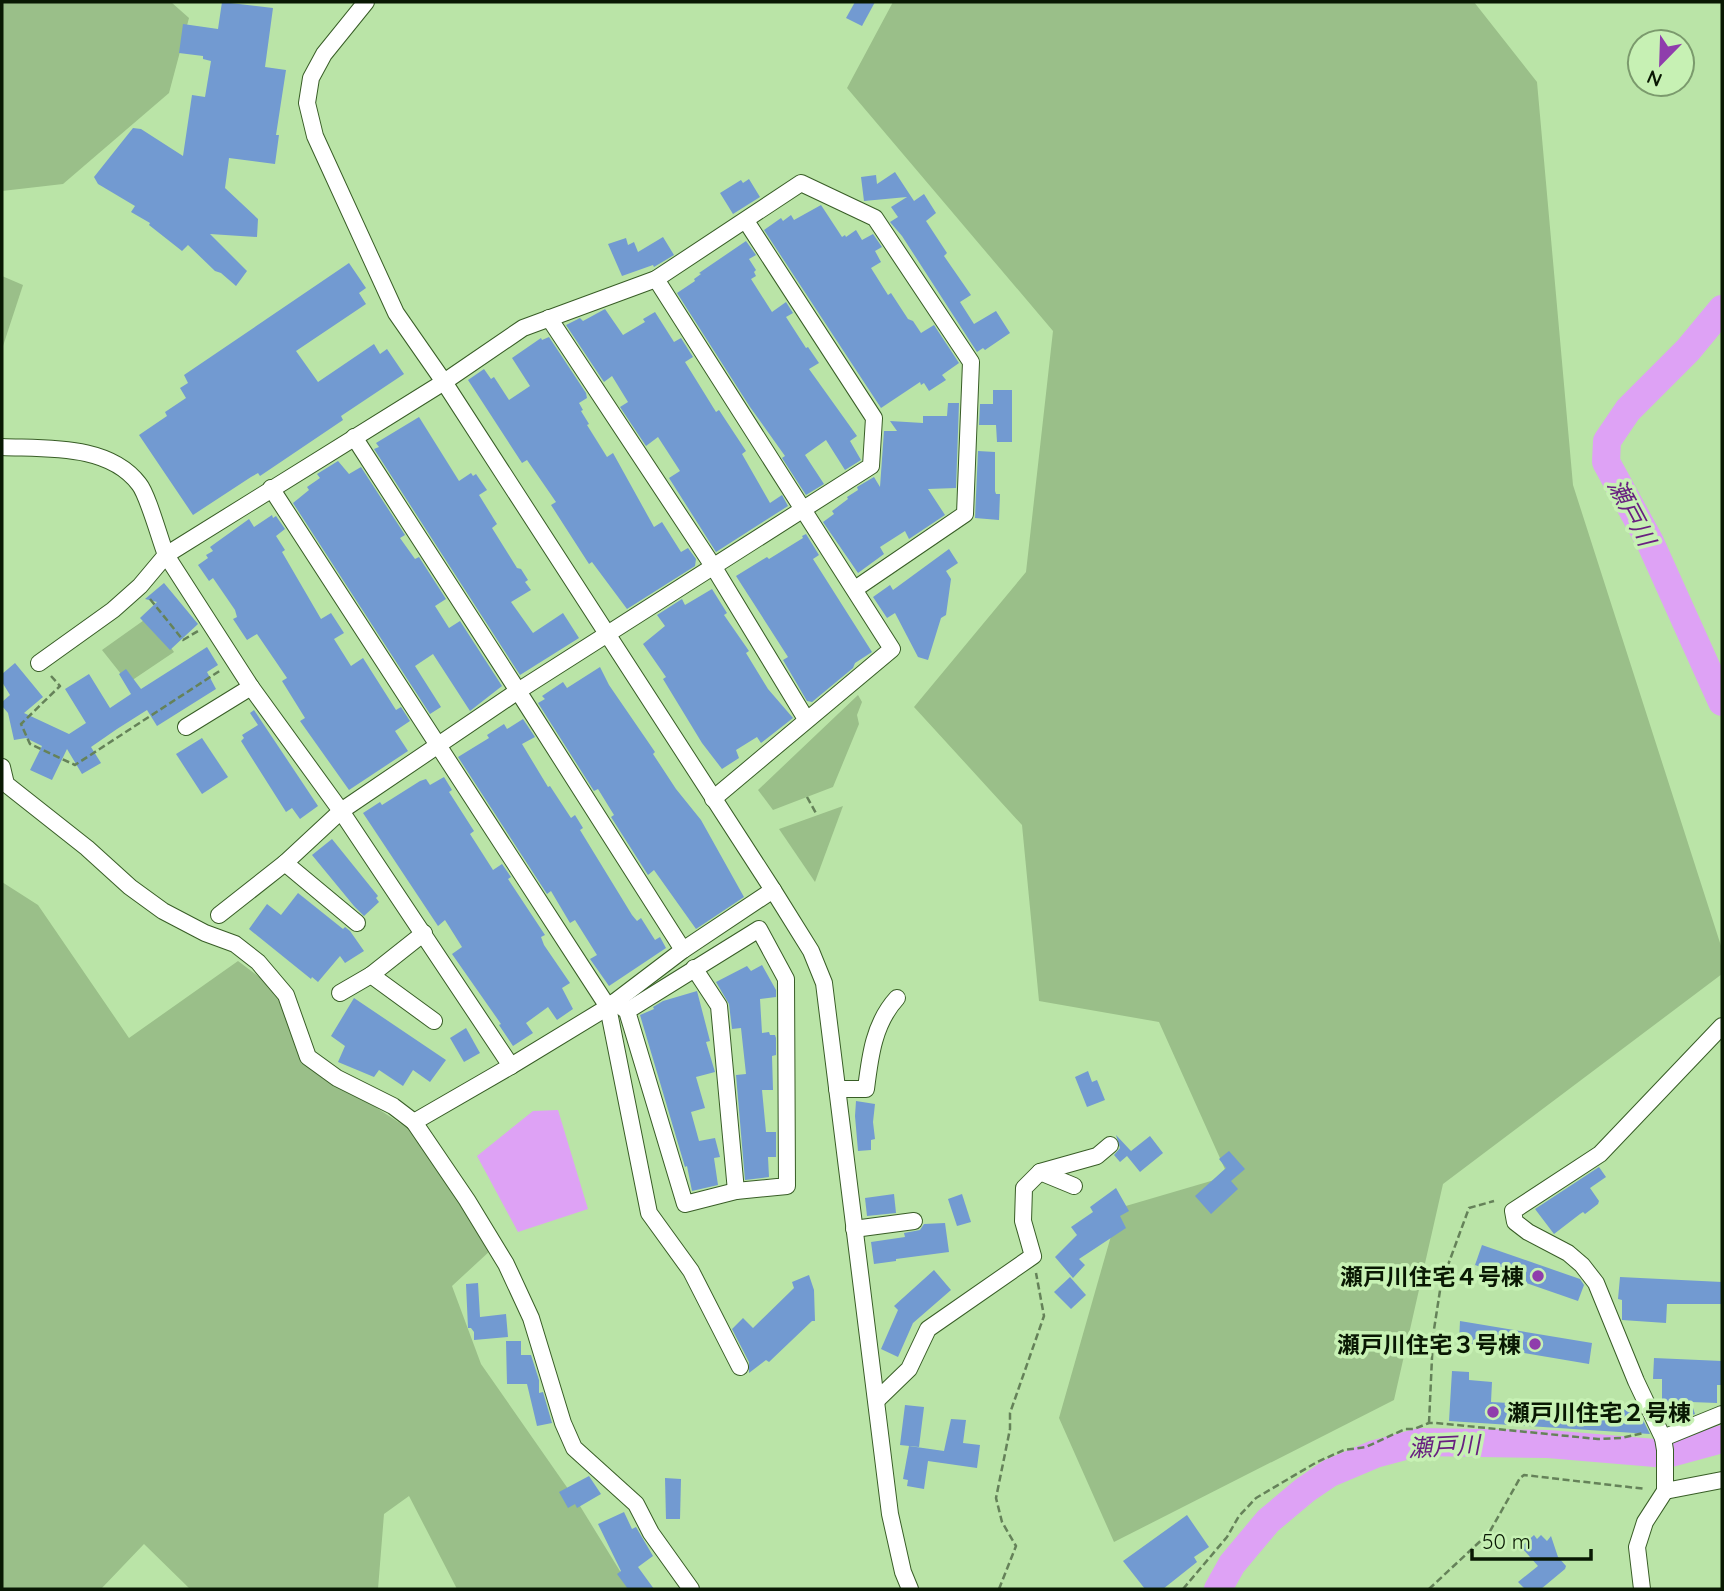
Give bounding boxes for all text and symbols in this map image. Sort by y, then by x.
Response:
north arrow [1626,28,1696,98]
text: N [1643,65,1665,92]
water label: 瀬戸川 [1602,473,1664,553]
place label: 瀬戸川住宅４号棟 [1340,1262,1524,1291]
marker: 瀬戸川住宅４号棟 [1530,1268,1546,1284]
place label: 瀬戸川住宅３号棟 [1337,1330,1521,1359]
marker: 瀬戸川住宅３号棟 [1527,1336,1543,1352]
place label: 瀬戸川住宅２号棟 [1507,1398,1691,1427]
marker: 瀬戸川住宅２号棟 [1485,1404,1501,1420]
water label: 瀬戸川 [1407,1429,1484,1463]
scale bar [1472,1518,1591,1562]
text: 50 m [1482,1528,1531,1554]

